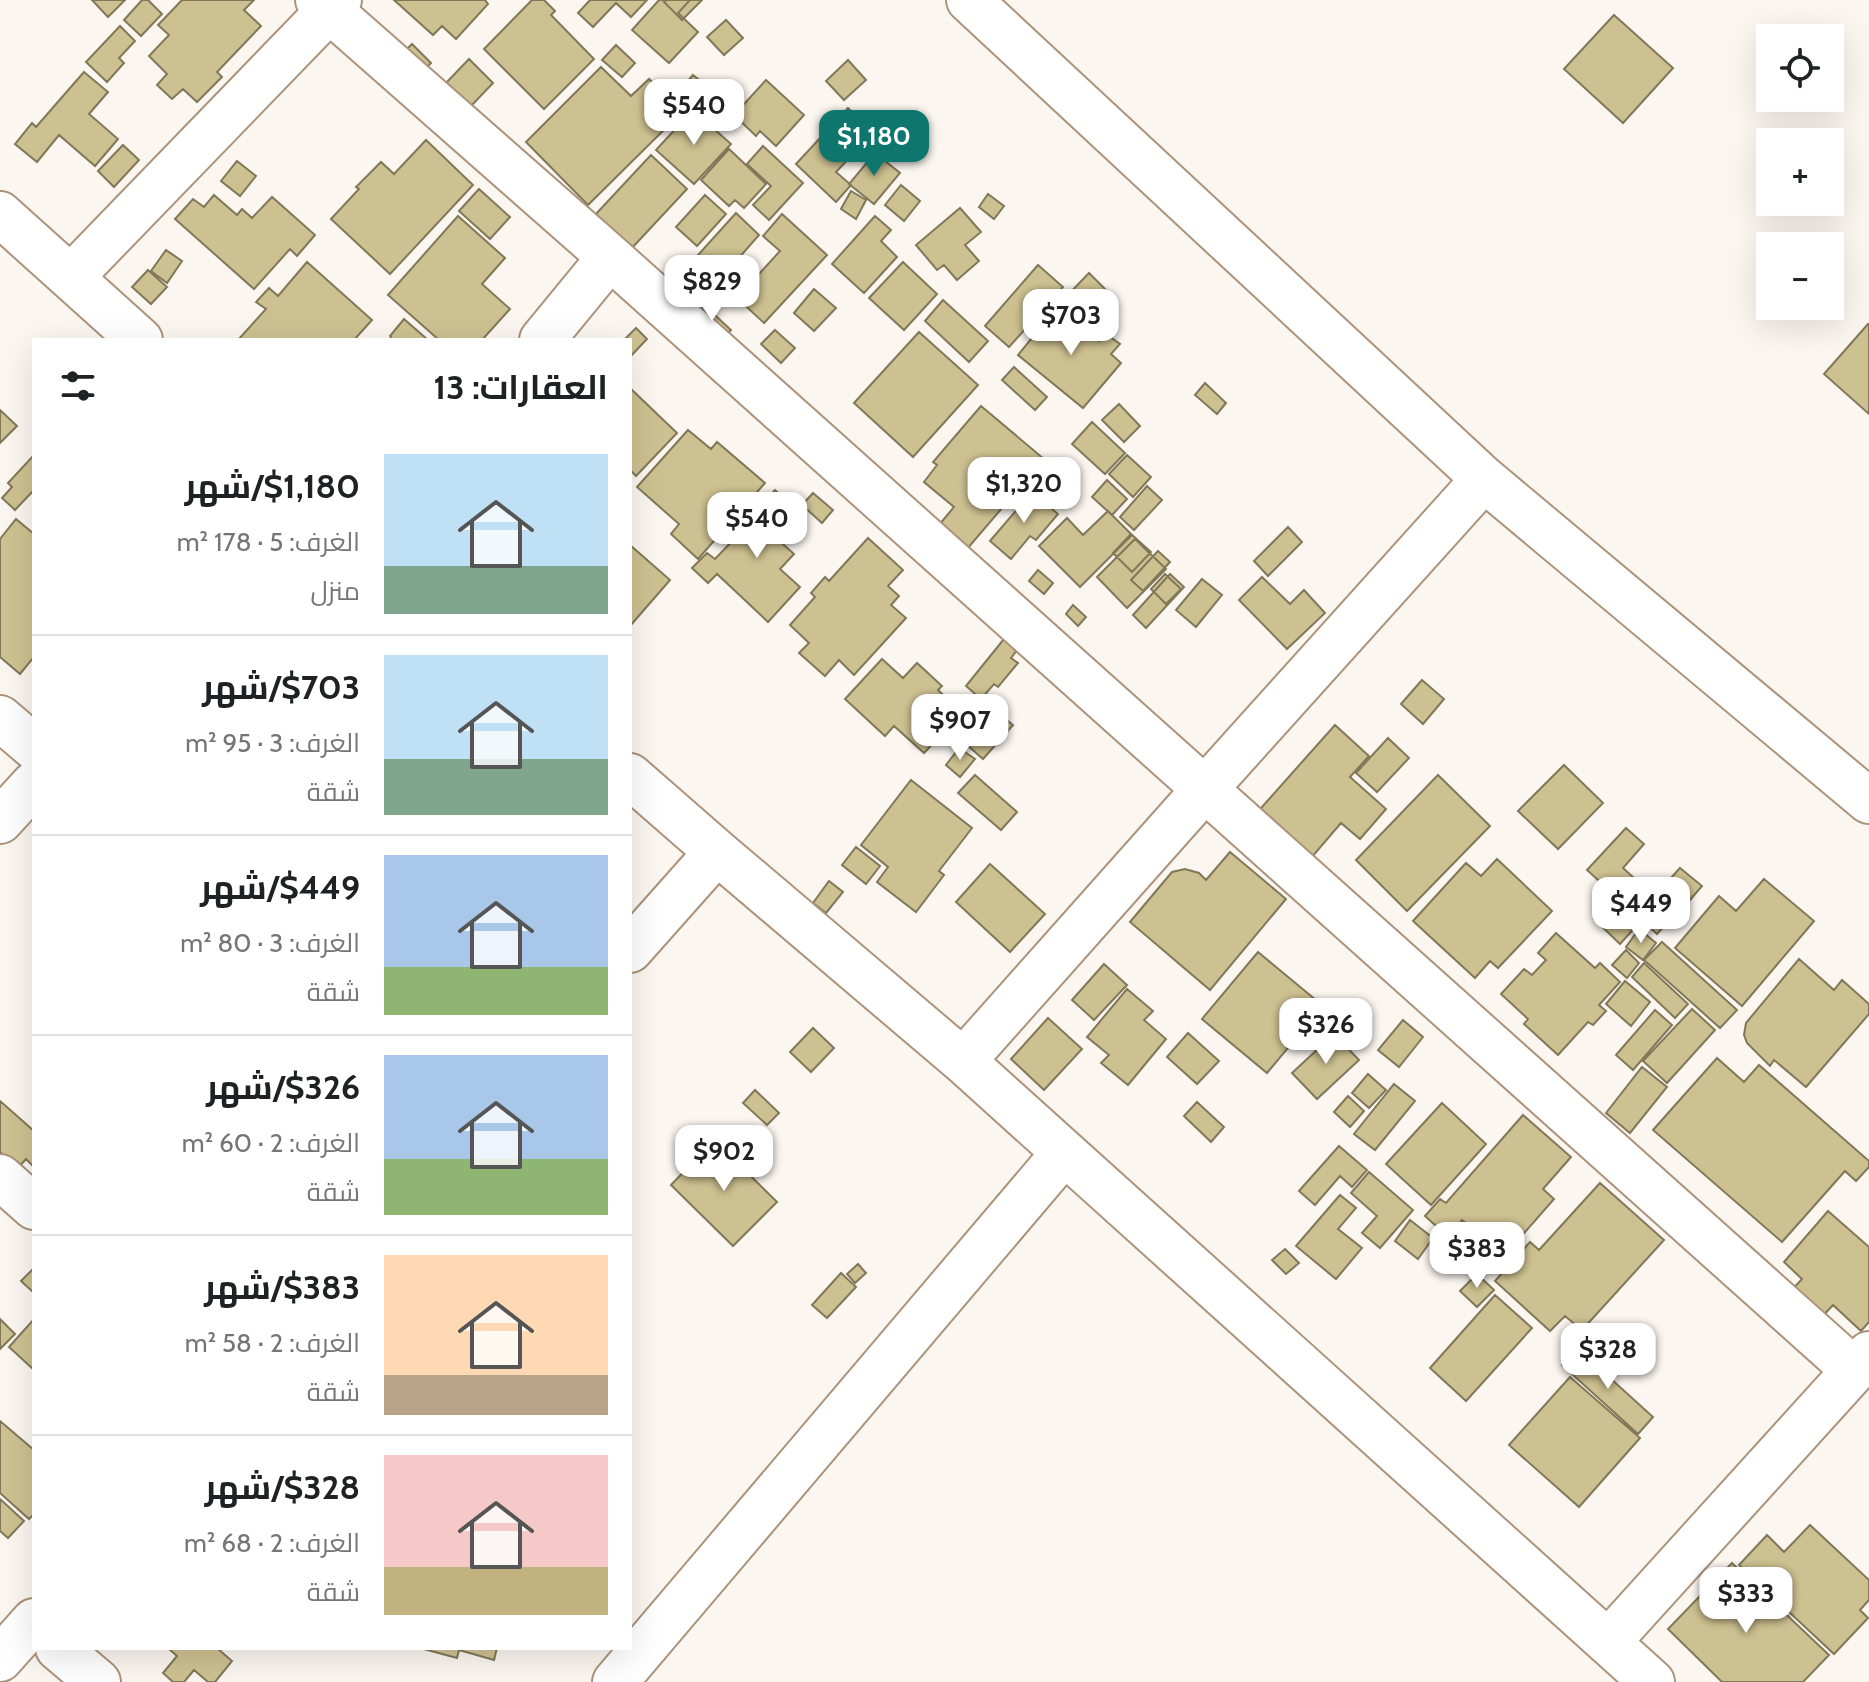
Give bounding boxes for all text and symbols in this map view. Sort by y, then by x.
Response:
map controls [1756,24,1844,320]
button: locate [1756,24,1844,112]
pin: $540 [647,79,741,147]
text: $540 [662,89,726,121]
pin: $1,180 [809,110,939,178]
text: $1,180 [837,120,911,152]
button: + [1756,128,1844,216]
button: − [1756,232,1844,320]
pin: $829 [665,255,759,323]
text: $829 [682,265,742,297]
pin: $703 [1024,289,1118,357]
text: $703 [1041,299,1101,331]
icon: filters [56,364,100,408]
text: العقارات: 13 [434,366,608,408]
pin: $1,320 [959,457,1089,525]
text: $1,180/شهر [185,465,360,507]
text: $1,320 [986,467,1062,499]
icon: home [448,486,544,582]
pin: $540 [710,492,804,560]
text: $540 [725,502,789,534]
text: الغرف: 5 · 178 m² [177,526,360,558]
text: منزل [311,575,360,607]
text: $703/شهر [202,666,360,708]
icon: home [448,687,544,783]
pin: $907 [913,694,1007,762]
text: $907 [929,704,991,736]
text: الغرف: 3 · 95 m² [185,727,360,759]
text: شقة [307,776,360,808]
text: $449/شهر [200,866,360,908]
pin: $449 [1594,877,1688,945]
icon: home [448,887,544,983]
text: $449 [1610,887,1672,919]
text: الغرف: 3 · 80 m² [180,927,360,959]
text: شقة [307,976,360,1008]
pin: $326 [1279,998,1373,1066]
text: $326 [1297,1008,1355,1040]
text: $326/شهر [206,1066,360,1108]
icon: home [448,1087,544,1183]
pin: $902 [677,1125,771,1193]
text: الغرف: 2 · 60 m² [182,1127,360,1159]
text: $902 [693,1135,755,1167]
text: شقة [307,1176,360,1208]
pin: $383 [1430,1222,1524,1290]
text: $383 [1448,1232,1506,1264]
text: $383/شهر [204,1266,360,1308]
icon: home [448,1287,544,1383]
pin: $328 [1561,1323,1655,1391]
text: الغرف: 2 · 58 m² [185,1327,360,1359]
text: $328 [1579,1333,1637,1365]
text: شقة [307,1376,360,1408]
text: $328/شهر [205,1466,360,1508]
icon: home [448,1487,544,1583]
text: الغرف: 2 · 68 m² [184,1527,360,1559]
pin: $333 [1699,1567,1793,1635]
text: شقة [307,1576,360,1608]
text: $333 [1717,1577,1775,1609]

